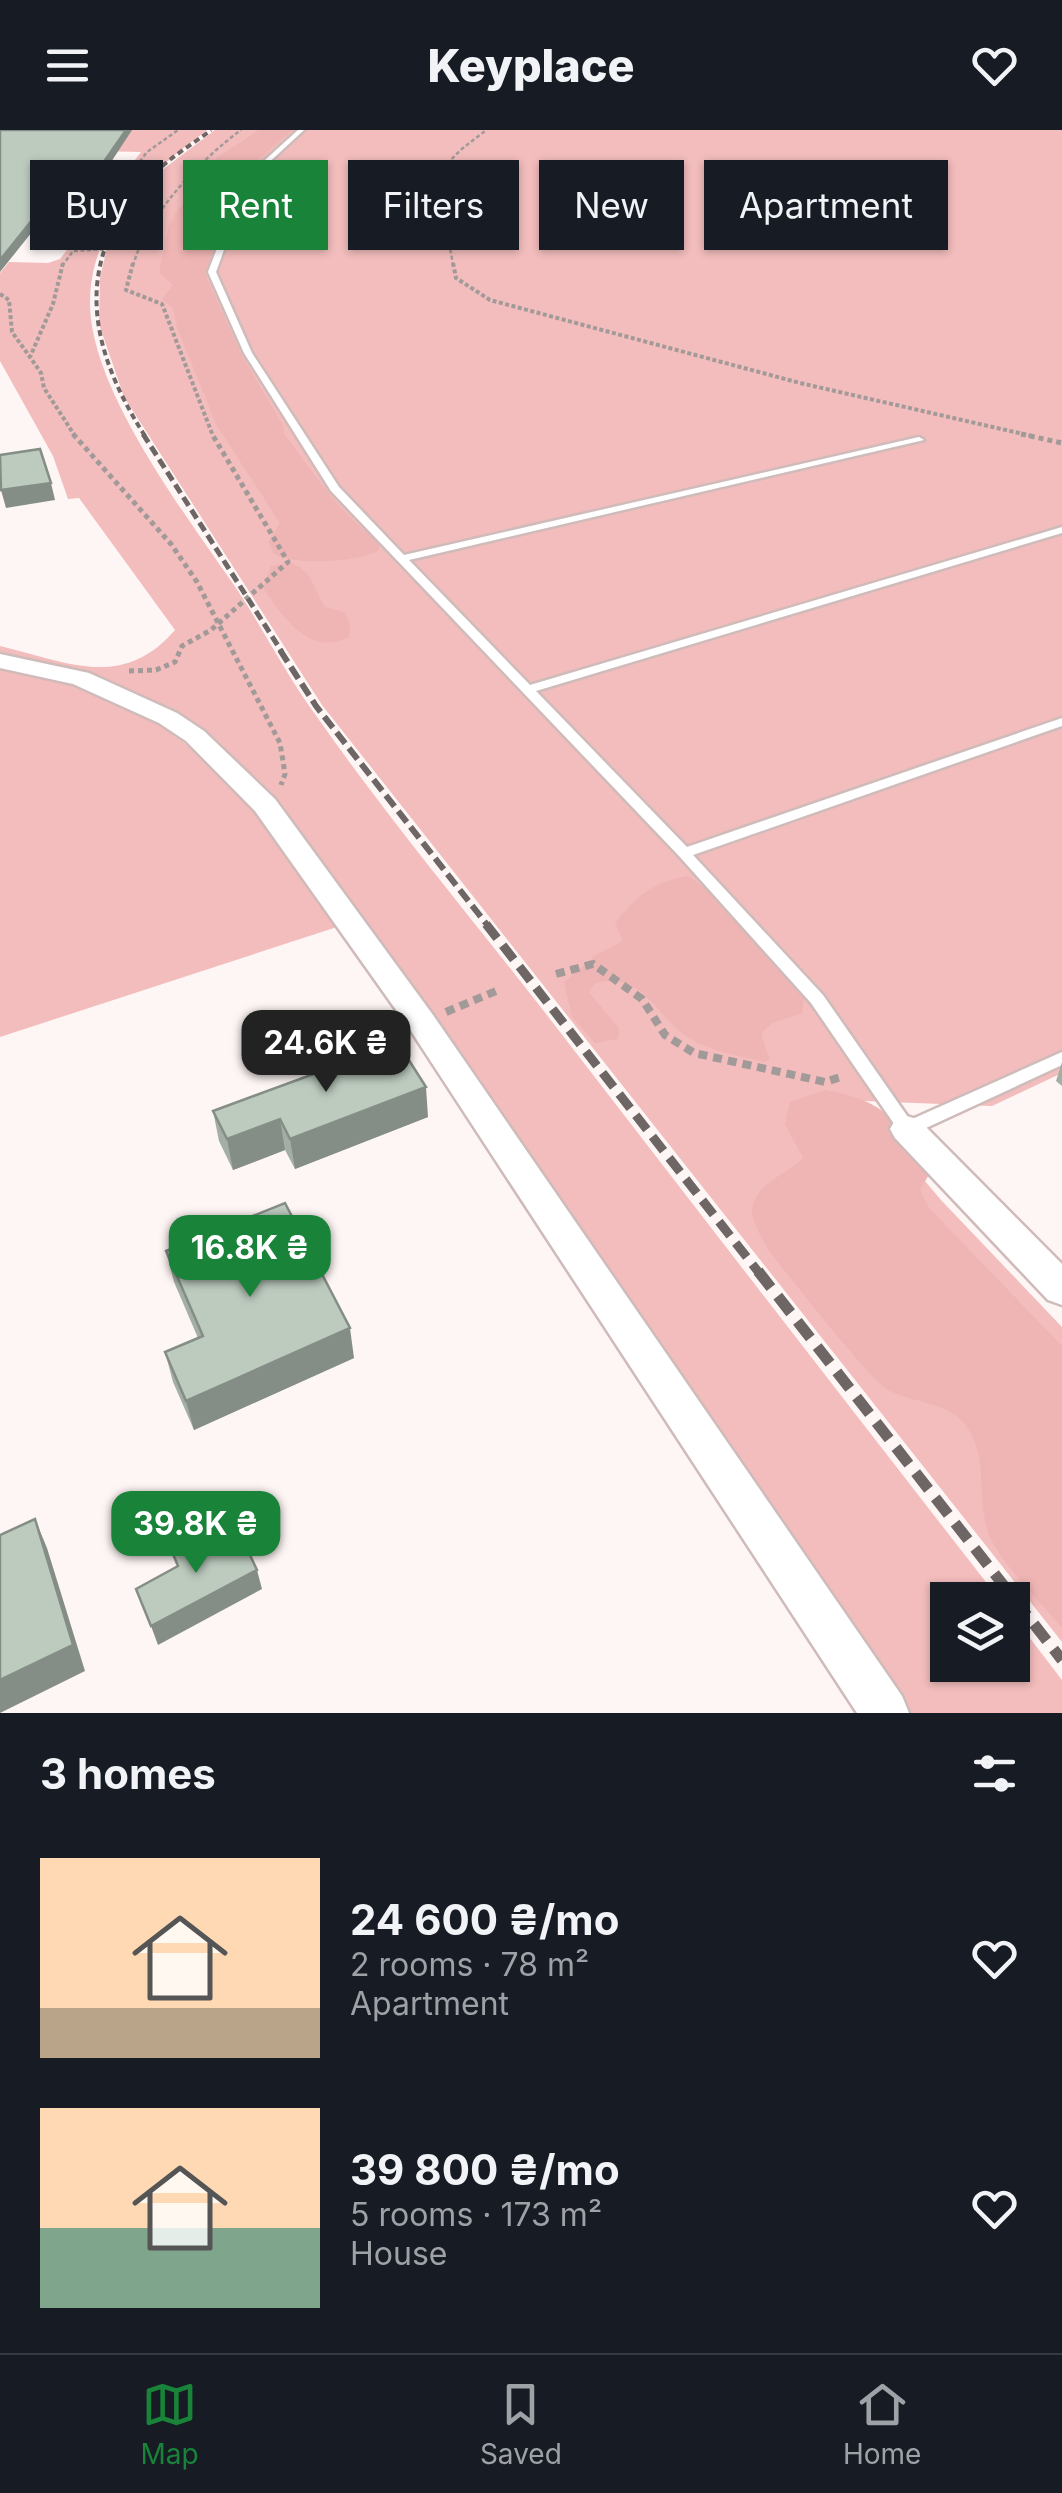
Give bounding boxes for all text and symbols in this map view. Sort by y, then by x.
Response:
icon: menu [40,38,95,93]
text: Keyplace [427,38,635,93]
icon: heart [967,38,1022,93]
chip: Buy [30,160,163,250]
chip: Rent [183,160,328,250]
chip: Filters [348,160,519,250]
chip: New [539,160,684,250]
chip: Apartment [704,160,948,250]
pin: 24.6K ₴ [234,1010,418,1095]
text: 24.6K ₴ [264,1023,388,1062]
pin: 16.8K ₴ [158,1215,342,1300]
text: 16.8K ₴ [191,1228,309,1267]
pin: 39.8K ₴ [104,1491,288,1576]
text: 39.8K ₴ [133,1504,259,1543]
map controls [930,1582,1030,1682]
button: layers [930,1582,1030,1682]
icon: filters [967,1746,1022,1801]
text: 3 homes [40,1748,216,1799]
text: 24 600 ₴/mo [350,1894,619,1945]
icon: home [120,1898,240,2018]
icon: heart [967,1931,1022,1986]
text: 2 rooms · 78 m² [350,1945,589,1984]
text: Apartment [350,1984,509,2023]
text: 39 800 ₴/mo [350,2144,620,2195]
icon: home [120,2148,240,2268]
icon: heart [967,2181,1022,2236]
text: 5 rooms · 173 m² [350,2195,602,2234]
text: House [350,2234,447,2273]
tab: Map [141,2377,199,2471]
tab: Saved [480,2377,562,2471]
tab: Home [843,2377,921,2471]

